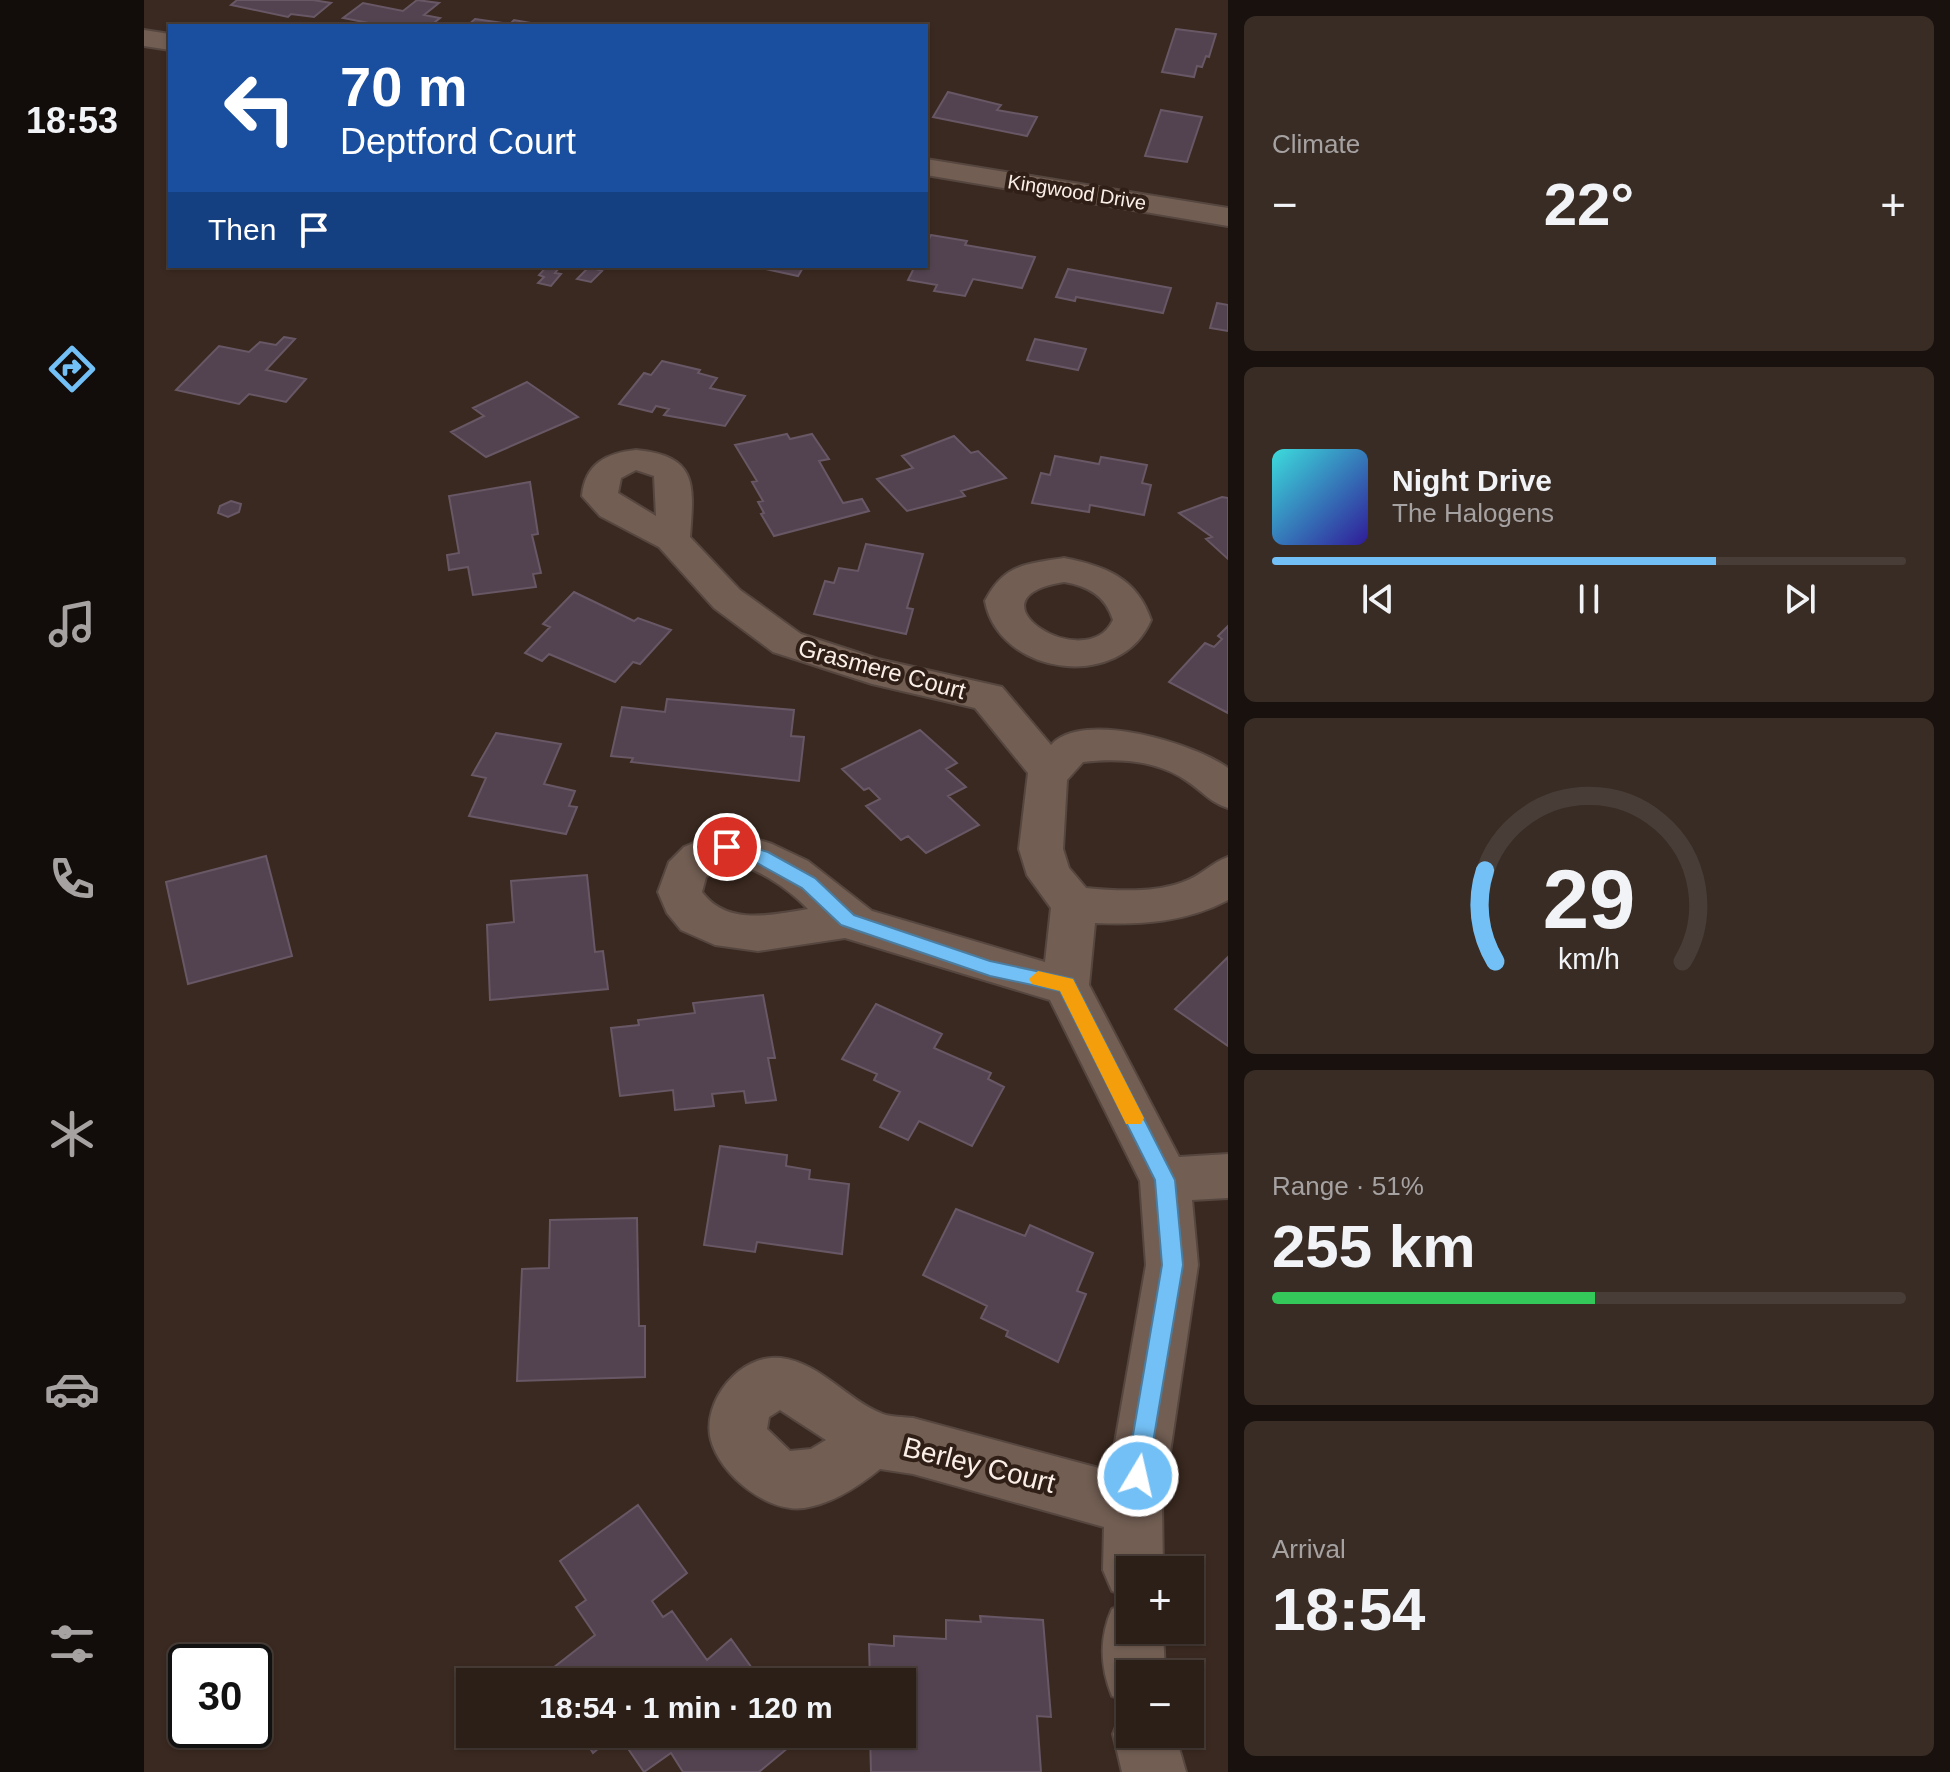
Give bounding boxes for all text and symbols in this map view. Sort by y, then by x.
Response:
text: 70 m [340,55,468,118]
icon: left [208,56,312,160]
text: 18:53 [26,100,118,141]
text: Deptford Court [340,121,576,162]
text: Climate [1272,129,1360,159]
street label: Kingwood Drive [1006,170,1148,214]
text: 22° [1544,171,1634,238]
text: − [1272,180,1298,229]
text: + [1880,180,1906,229]
icon: arrive [292,208,336,252]
text: Then [208,213,276,246]
icon: directions [44,341,100,397]
text: Night Drive [1392,464,1552,497]
text: The Halogens [1392,498,1554,528]
icon: previous [1356,577,1400,621]
icon: pause [1567,577,1611,621]
icon: next [1778,577,1822,621]
icon: music [44,596,100,652]
street label: Grasmere Court [795,634,969,704]
pin [693,813,761,881]
icon: arrive [705,825,749,869]
icon: phone [44,851,100,907]
text: 29 [1543,853,1635,946]
text: km/h [1558,943,1620,975]
icon: climate [44,1106,100,1162]
text: Range · 51% [1272,1171,1424,1201]
text: 255 km [1272,1213,1476,1280]
icon: car [44,1361,100,1417]
street label: Berley Court [900,1431,1058,1499]
position arrow [1096,1434,1180,1518]
text: Arrival [1272,1534,1346,1564]
map controls [1116,1556,1204,1748]
button: + [1116,1556,1204,1644]
text: 18:54 [1272,1576,1425,1643]
icon: filters [44,1616,100,1672]
speed limit sign: 30 [168,1644,272,1748]
button: − [1116,1660,1204,1748]
text: 18:54 · 1 min · 120 m [539,1691,833,1724]

